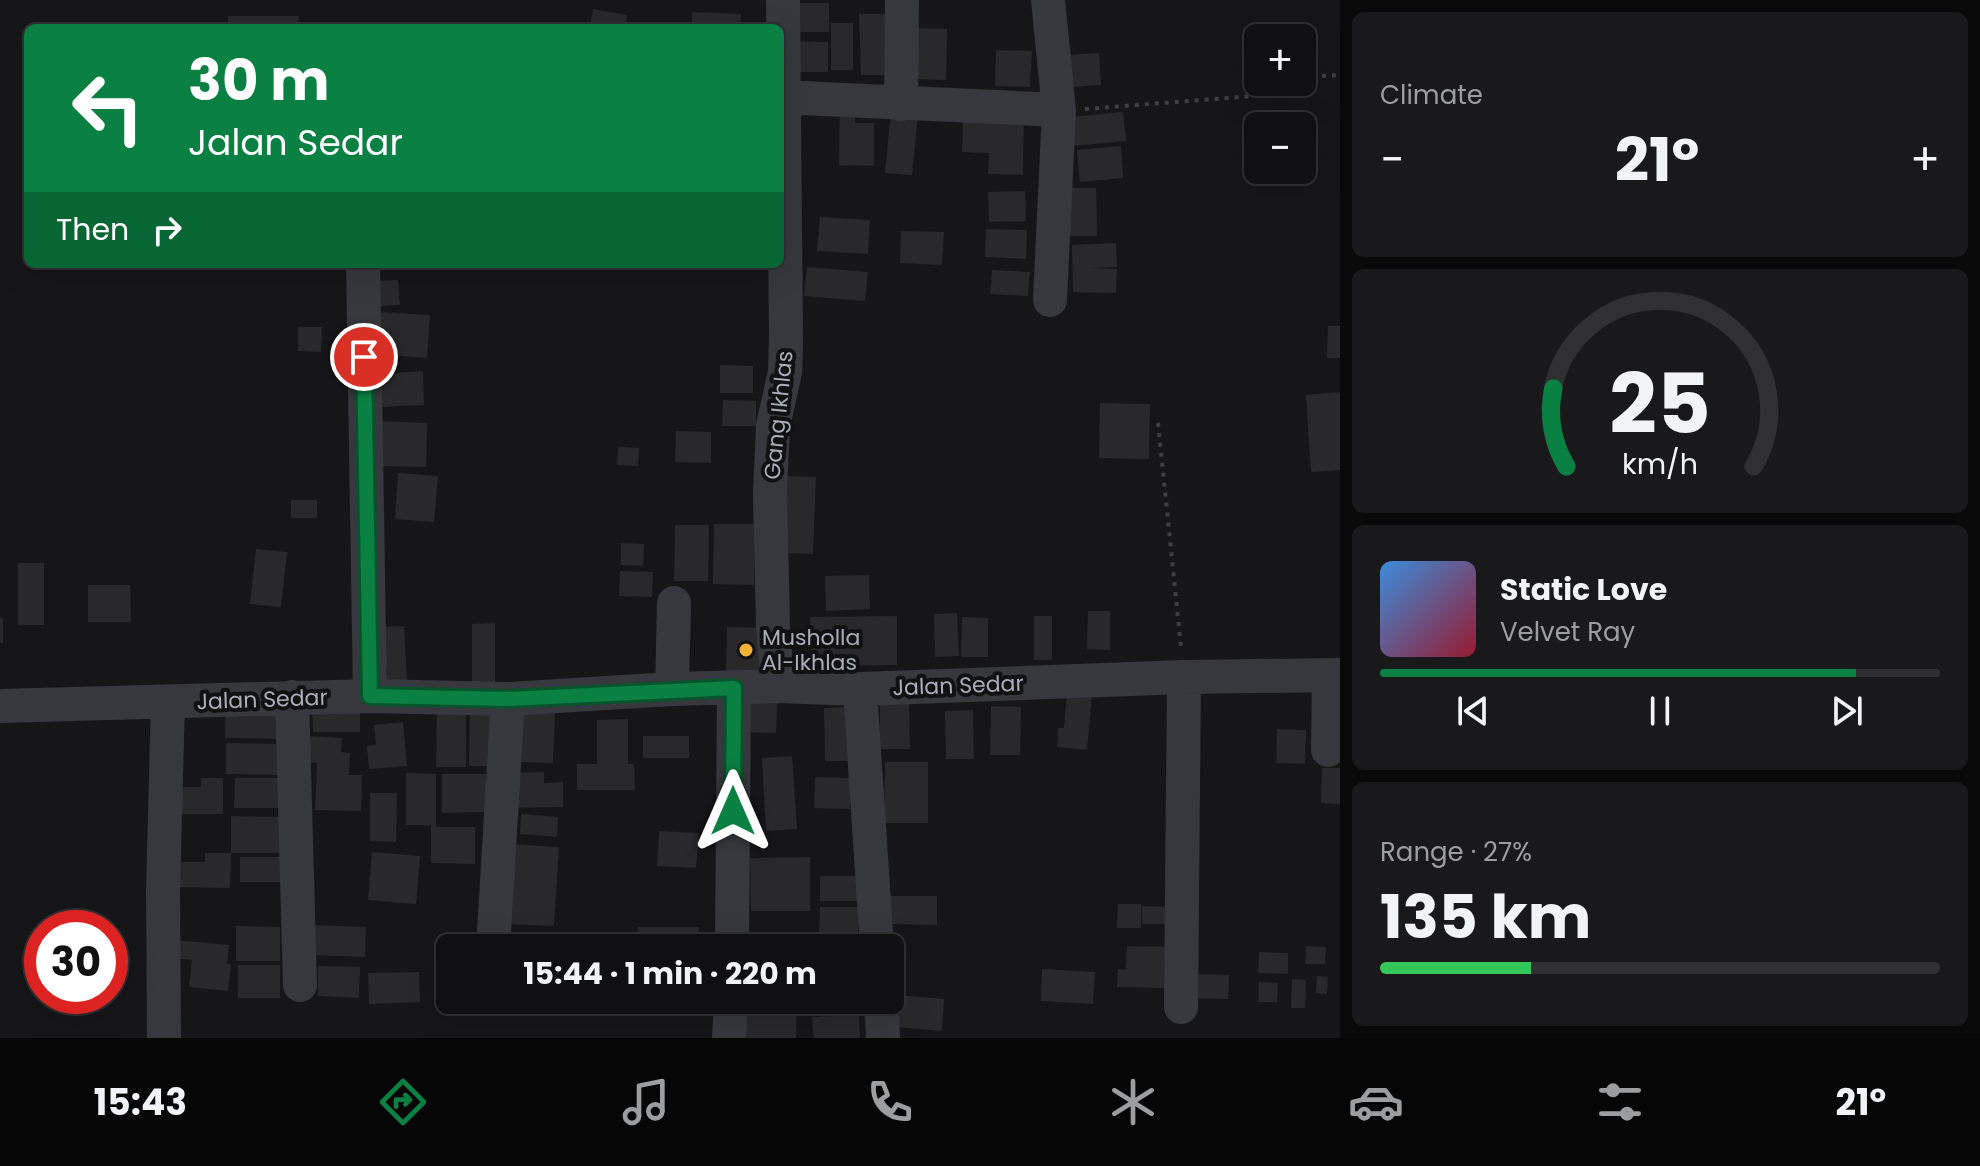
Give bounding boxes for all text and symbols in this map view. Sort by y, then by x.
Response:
map controls [1244,24,1316,184]
button: + [1244,24,1316,96]
text: 30 m [188,41,330,120]
icon: left [56,56,160,160]
text: Climate [1380,77,1483,113]
button: − [1244,112,1316,184]
text: Jalan Sedar [188,117,403,168]
text: 21° [1615,118,1699,202]
text: − [1380,129,1404,190]
text: + [1910,129,1940,190]
text: Then [56,208,129,251]
icon: right [145,208,189,252]
pin [330,323,398,391]
icon: arrive [342,335,386,379]
text: 25 [1609,345,1711,461]
street label: Gang Ikhlas [756,349,801,481]
text: km/h [1622,444,1698,484]
text: Static Love [1500,568,1667,611]
text: Velvet Ray [1500,614,1635,650]
place label: Musholla Al-Ikhlas [762,622,860,678]
marker: Musholla Al-Ikhlas [737,641,755,659]
street label: Jalan Sedar [892,668,1024,703]
street label: Jalan Sedar [196,682,328,717]
icon: previous [1451,689,1495,733]
icon: pause [1638,689,1682,733]
icon: next [1825,689,1869,733]
position arrow [691,769,775,853]
text: Range · 27% [1380,834,1532,870]
text: 135 km [1380,875,1591,959]
speed limit sign: 30 [24,910,128,1014]
text: 15:44 · 1 min · 220 m [523,952,817,995]
icon: directions [375,1074,431,1130]
icon: music [618,1074,674,1130]
icon: phone [862,1074,918,1130]
icon: climate [1105,1074,1161,1130]
icon: car [1348,1074,1404,1130]
icon: filters [1592,1074,1648,1130]
text: 15:43 [94,1077,187,1128]
text: 21° [1835,1077,1886,1128]

